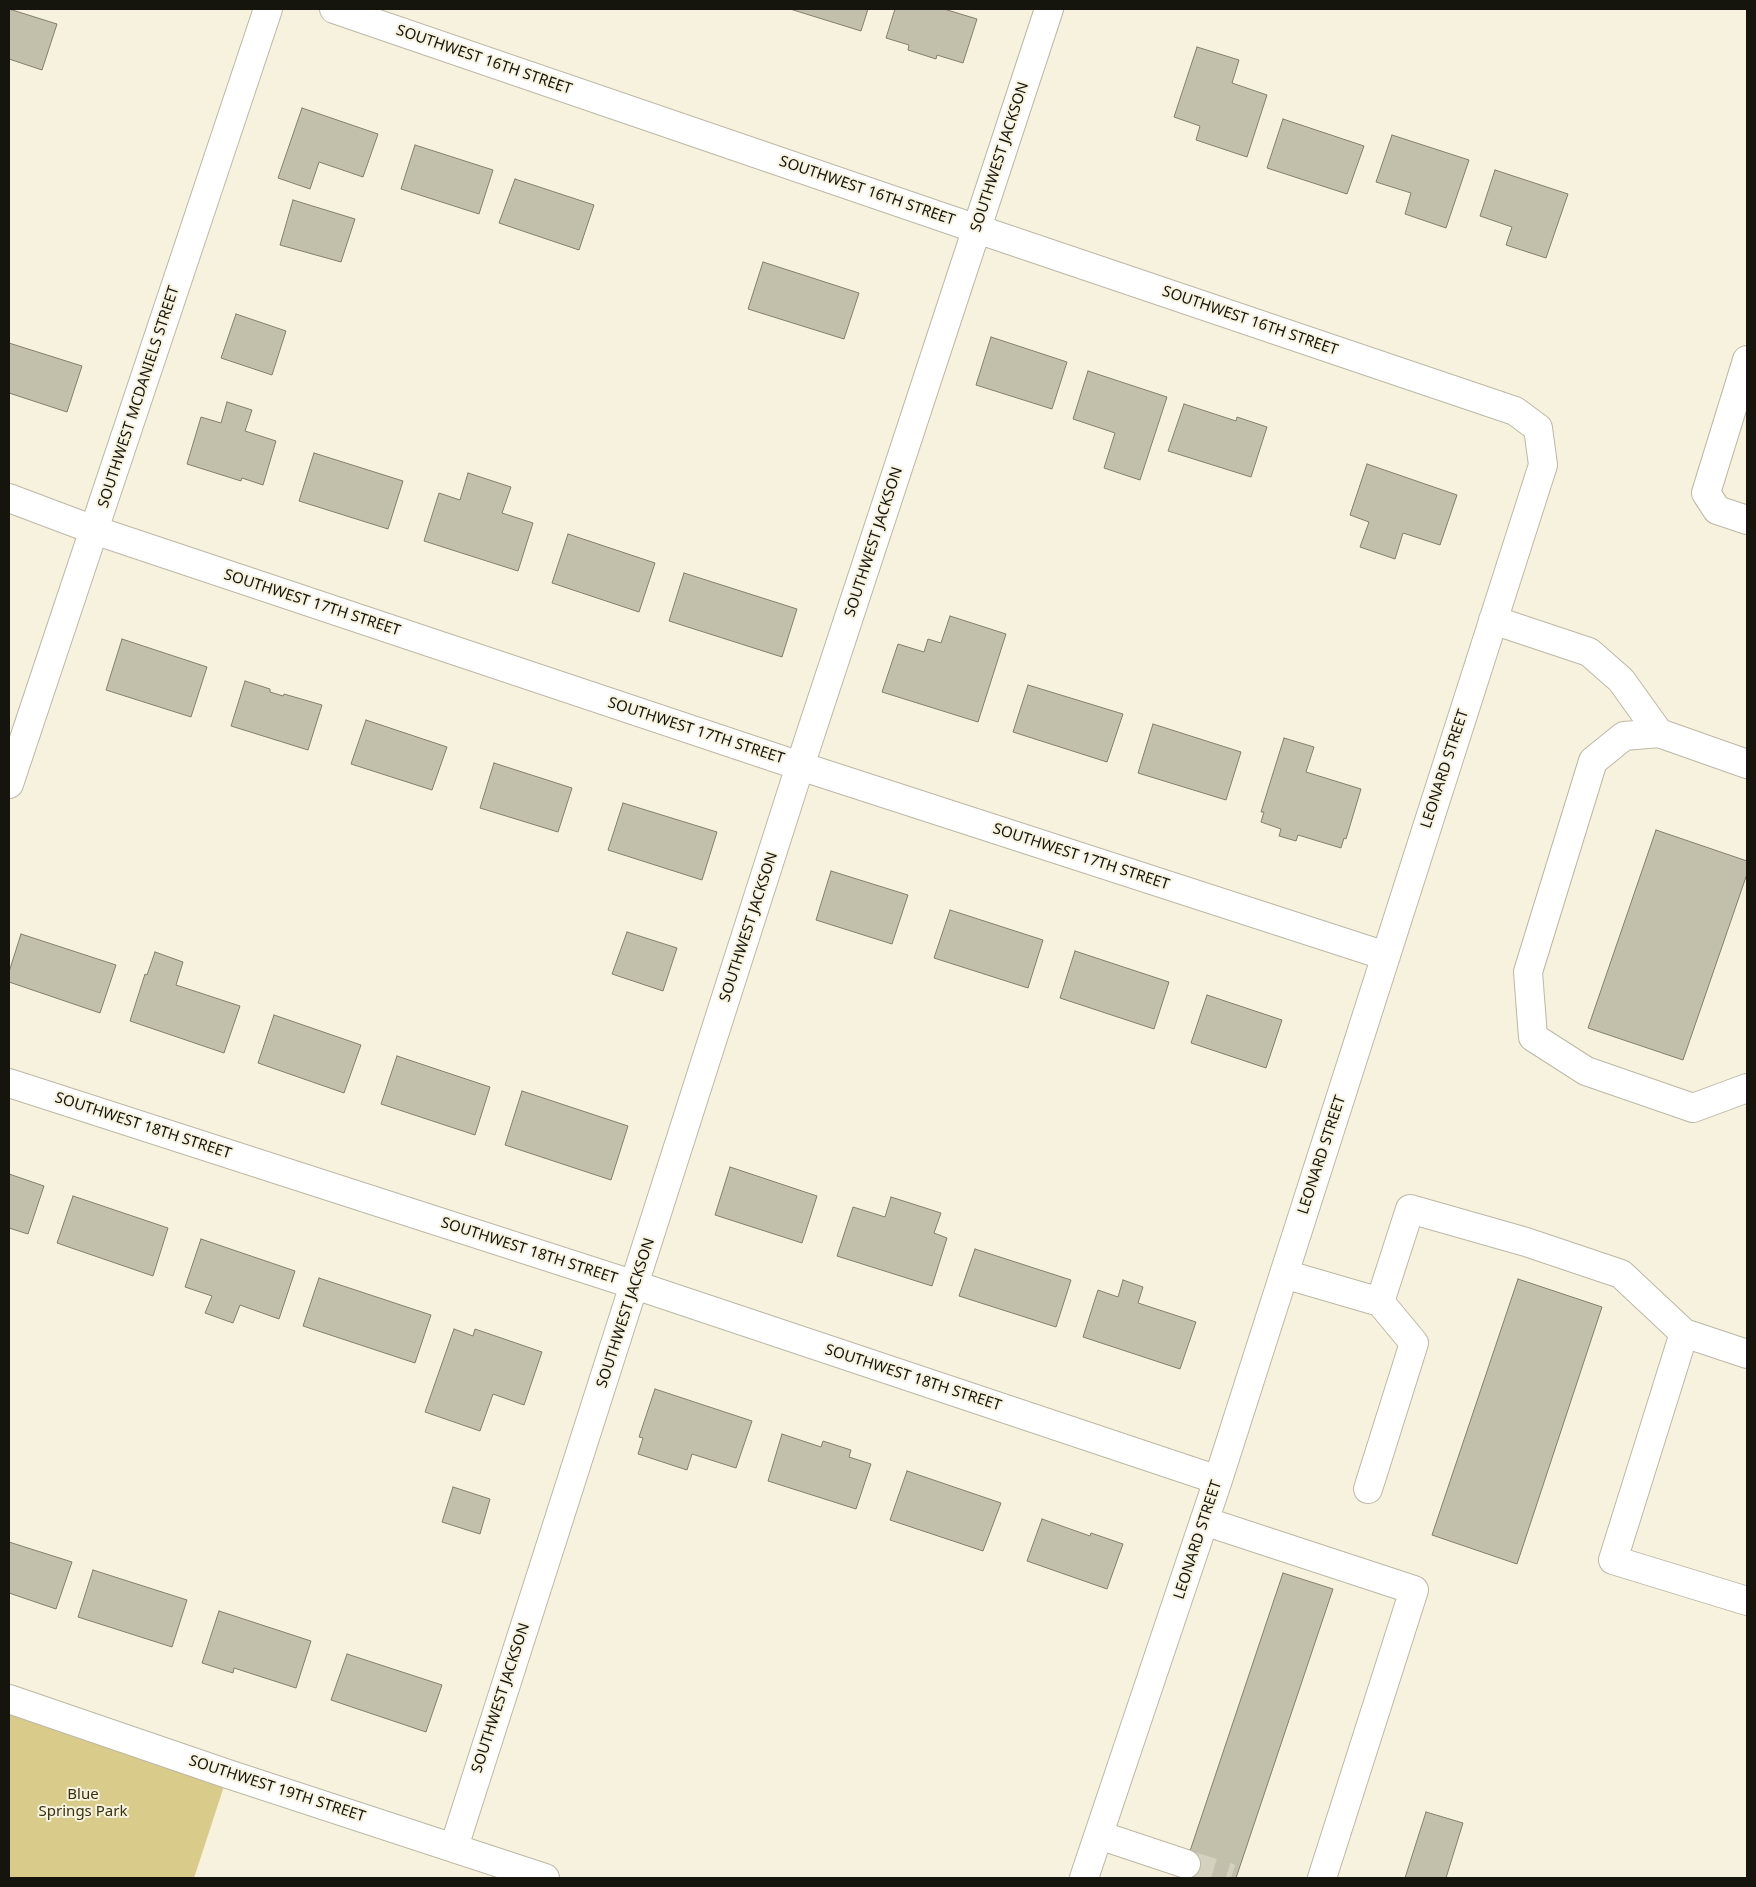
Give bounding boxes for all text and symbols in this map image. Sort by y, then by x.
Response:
street label: SOUTHWEST 16TH STREET [394,21,574,99]
street label: SOUTHWEST JACKSON [967,80,1033,234]
street label: SOUTHWEST 16TH STREET [777,152,957,230]
street label: SOUTHWEST 16TH STREET [1160,282,1340,360]
street label: SOUTHWEST MCDANIELS STREET [95,284,183,510]
street label: SOUTHWEST JACKSON [841,465,907,619]
street label: SOUTHWEST 17TH STREET [221,566,403,640]
street label: SOUTHWEST 17TH STREET [605,694,787,768]
street label: LEONARD STREET [1417,707,1473,831]
street label: SOUTHWEST 17TH STREET [990,820,1172,894]
street label: SOUTHWEST JACKSON [716,850,782,1004]
street label: SOUTHWEST 18TH STREET [52,1089,234,1163]
street label: LEONARD STREET [1294,1093,1350,1217]
street label: SOUTHWEST 18TH STREET [438,1214,620,1288]
street label: SOUTHWEST JACKSON [593,1236,659,1390]
street label: SOUTHWEST 18TH STREET [822,1341,1004,1415]
street label: LEONARD STREET [1170,1478,1226,1602]
street label: SOUTHWEST JACKSON [468,1621,534,1775]
street label: SOUTHWEST 19TH STREET [186,1752,368,1826]
park label: Blue Springs Park [39,1786,127,1821]

